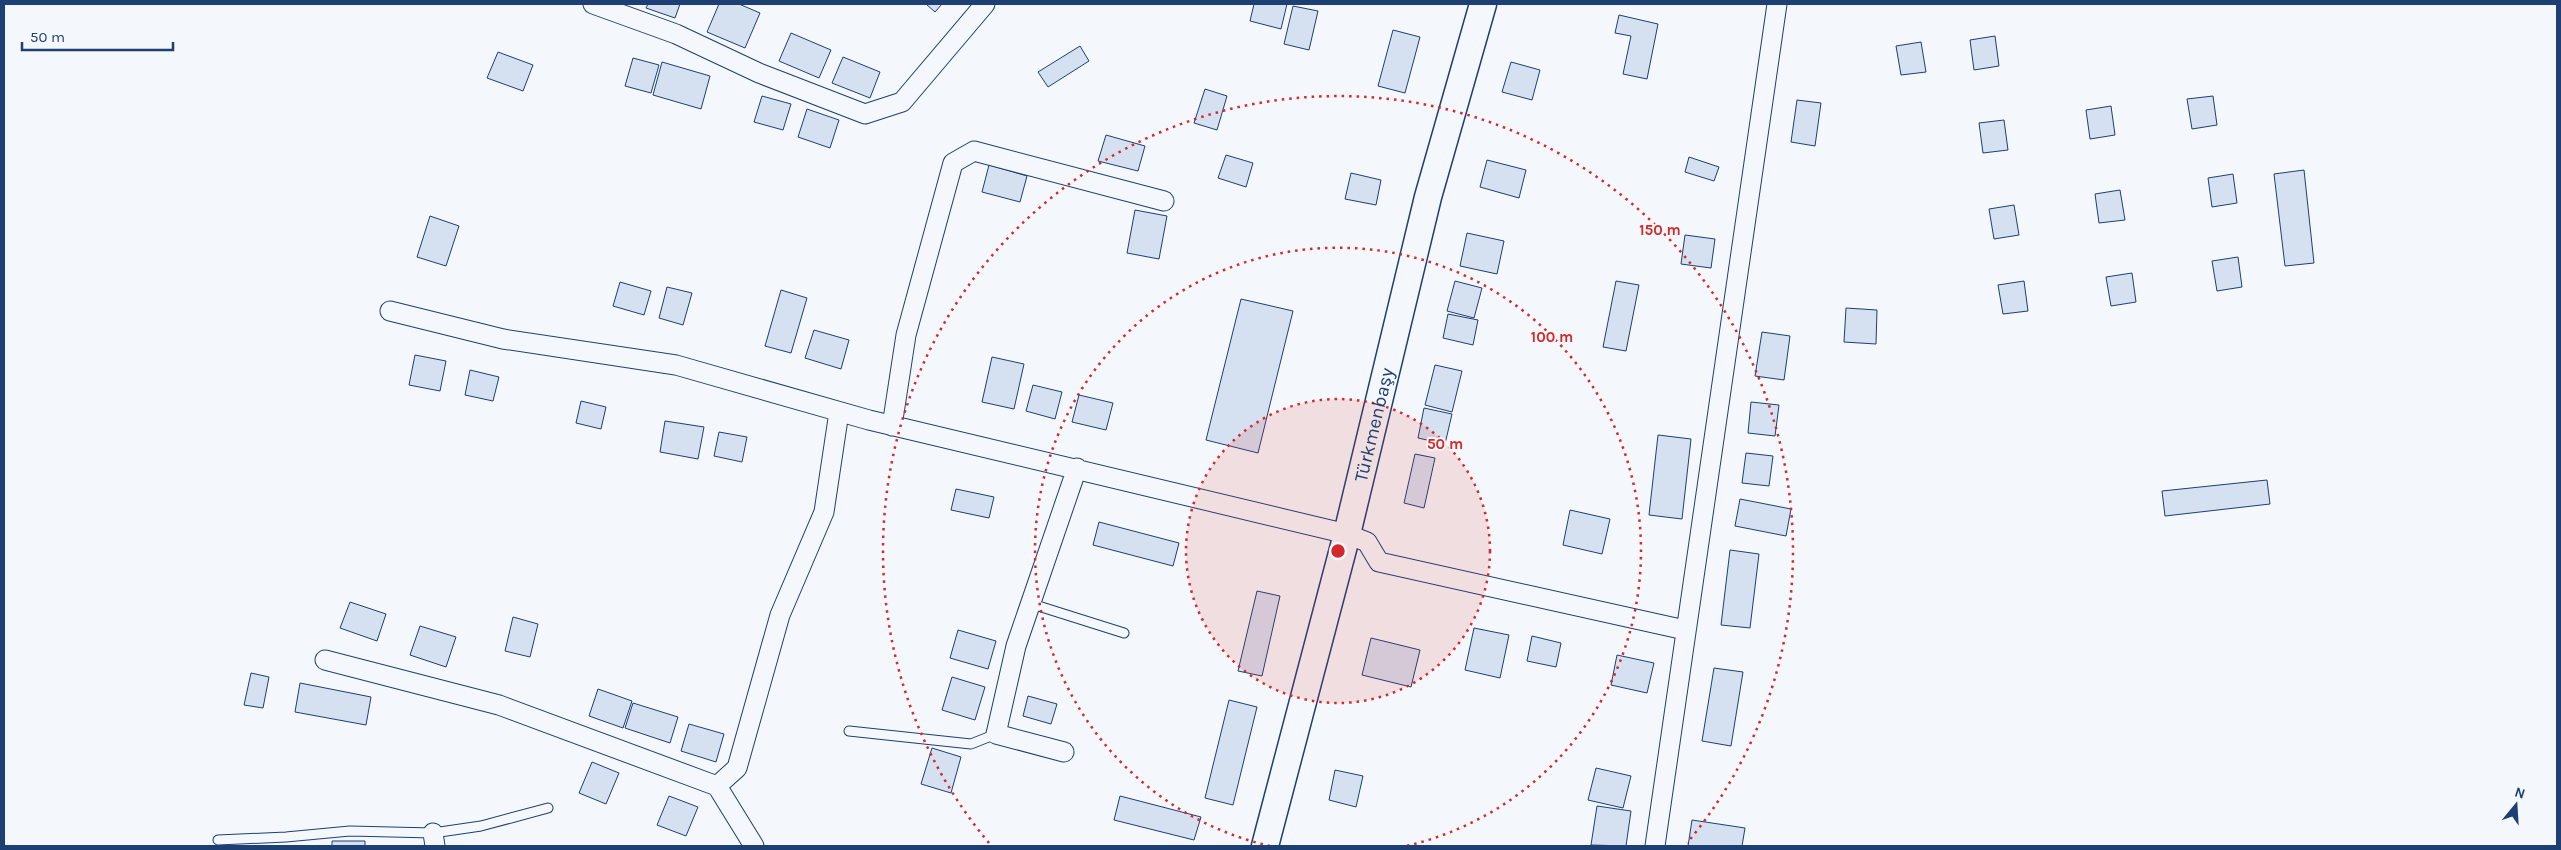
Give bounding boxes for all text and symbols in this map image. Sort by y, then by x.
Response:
scale bar [22,20,174,52]
text: 50 m [30,28,65,46]
text: 150 m [1639,221,1681,239]
text: 100 m [1531,328,1573,346]
street label: Türkmenbaşy [1350,366,1399,484]
text: 50 m [1427,435,1463,453]
centre of rings [1329,542,1347,560]
north arrow [2491,780,2541,830]
text: N [2512,783,2527,803]

